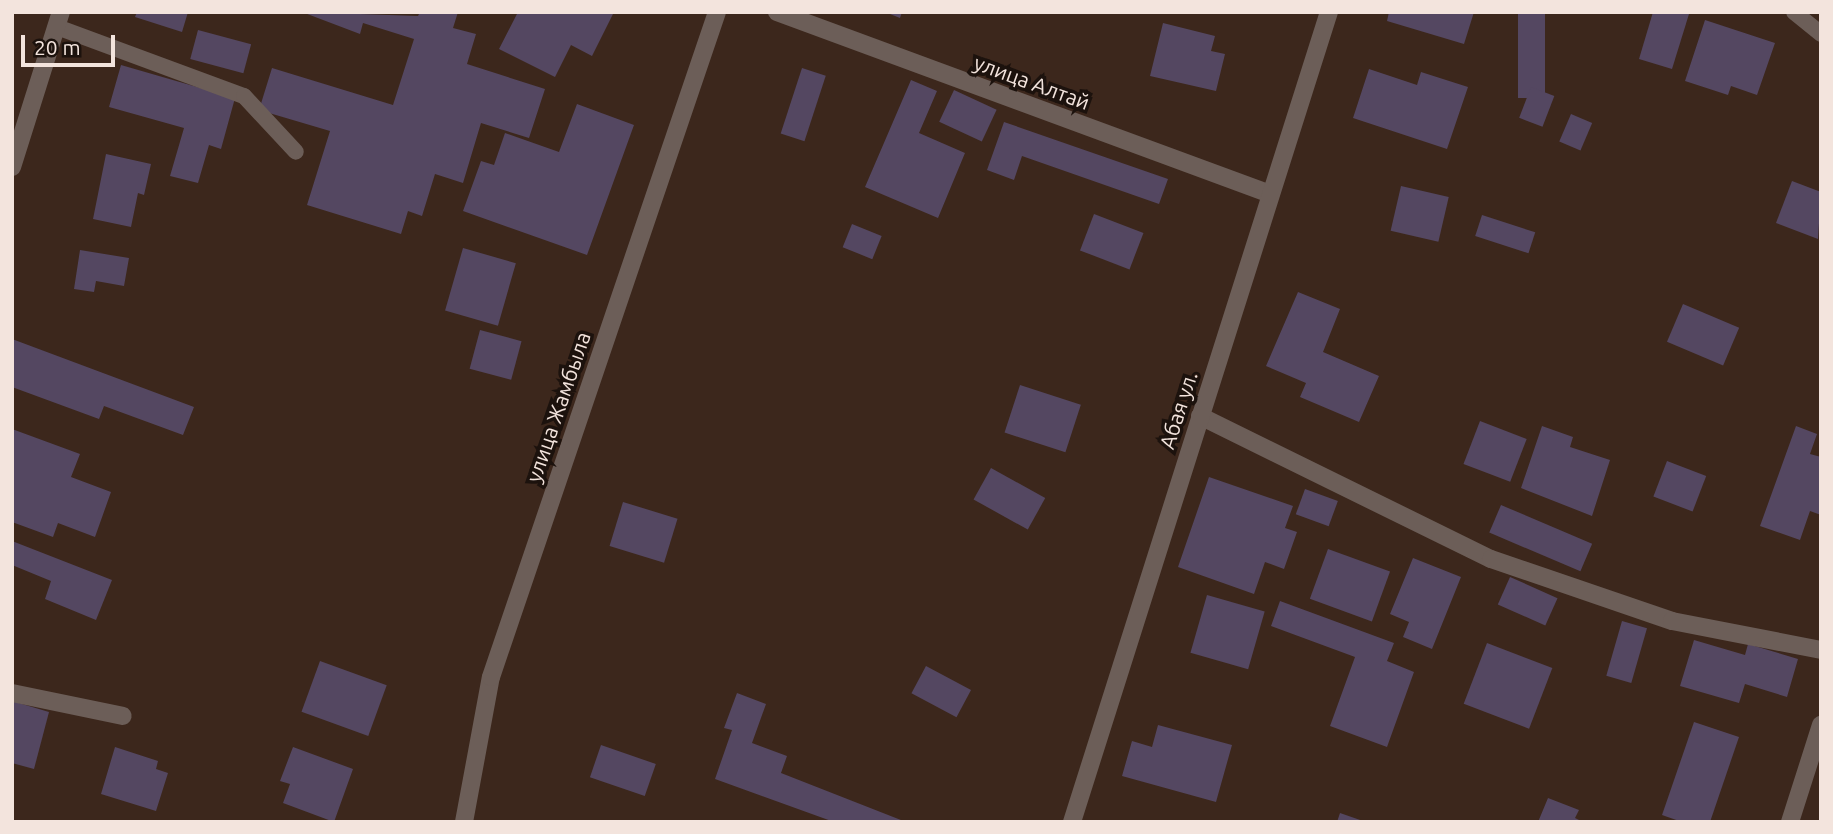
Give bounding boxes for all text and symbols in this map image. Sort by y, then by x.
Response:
scale bar [24,21,119,65]
text: 20 m [34,35,81,59]
street label: улица Алтай [971,49,1093,115]
street label: улица Жамбыла [520,328,596,486]
street label: Абая ул. [1154,368,1202,452]

